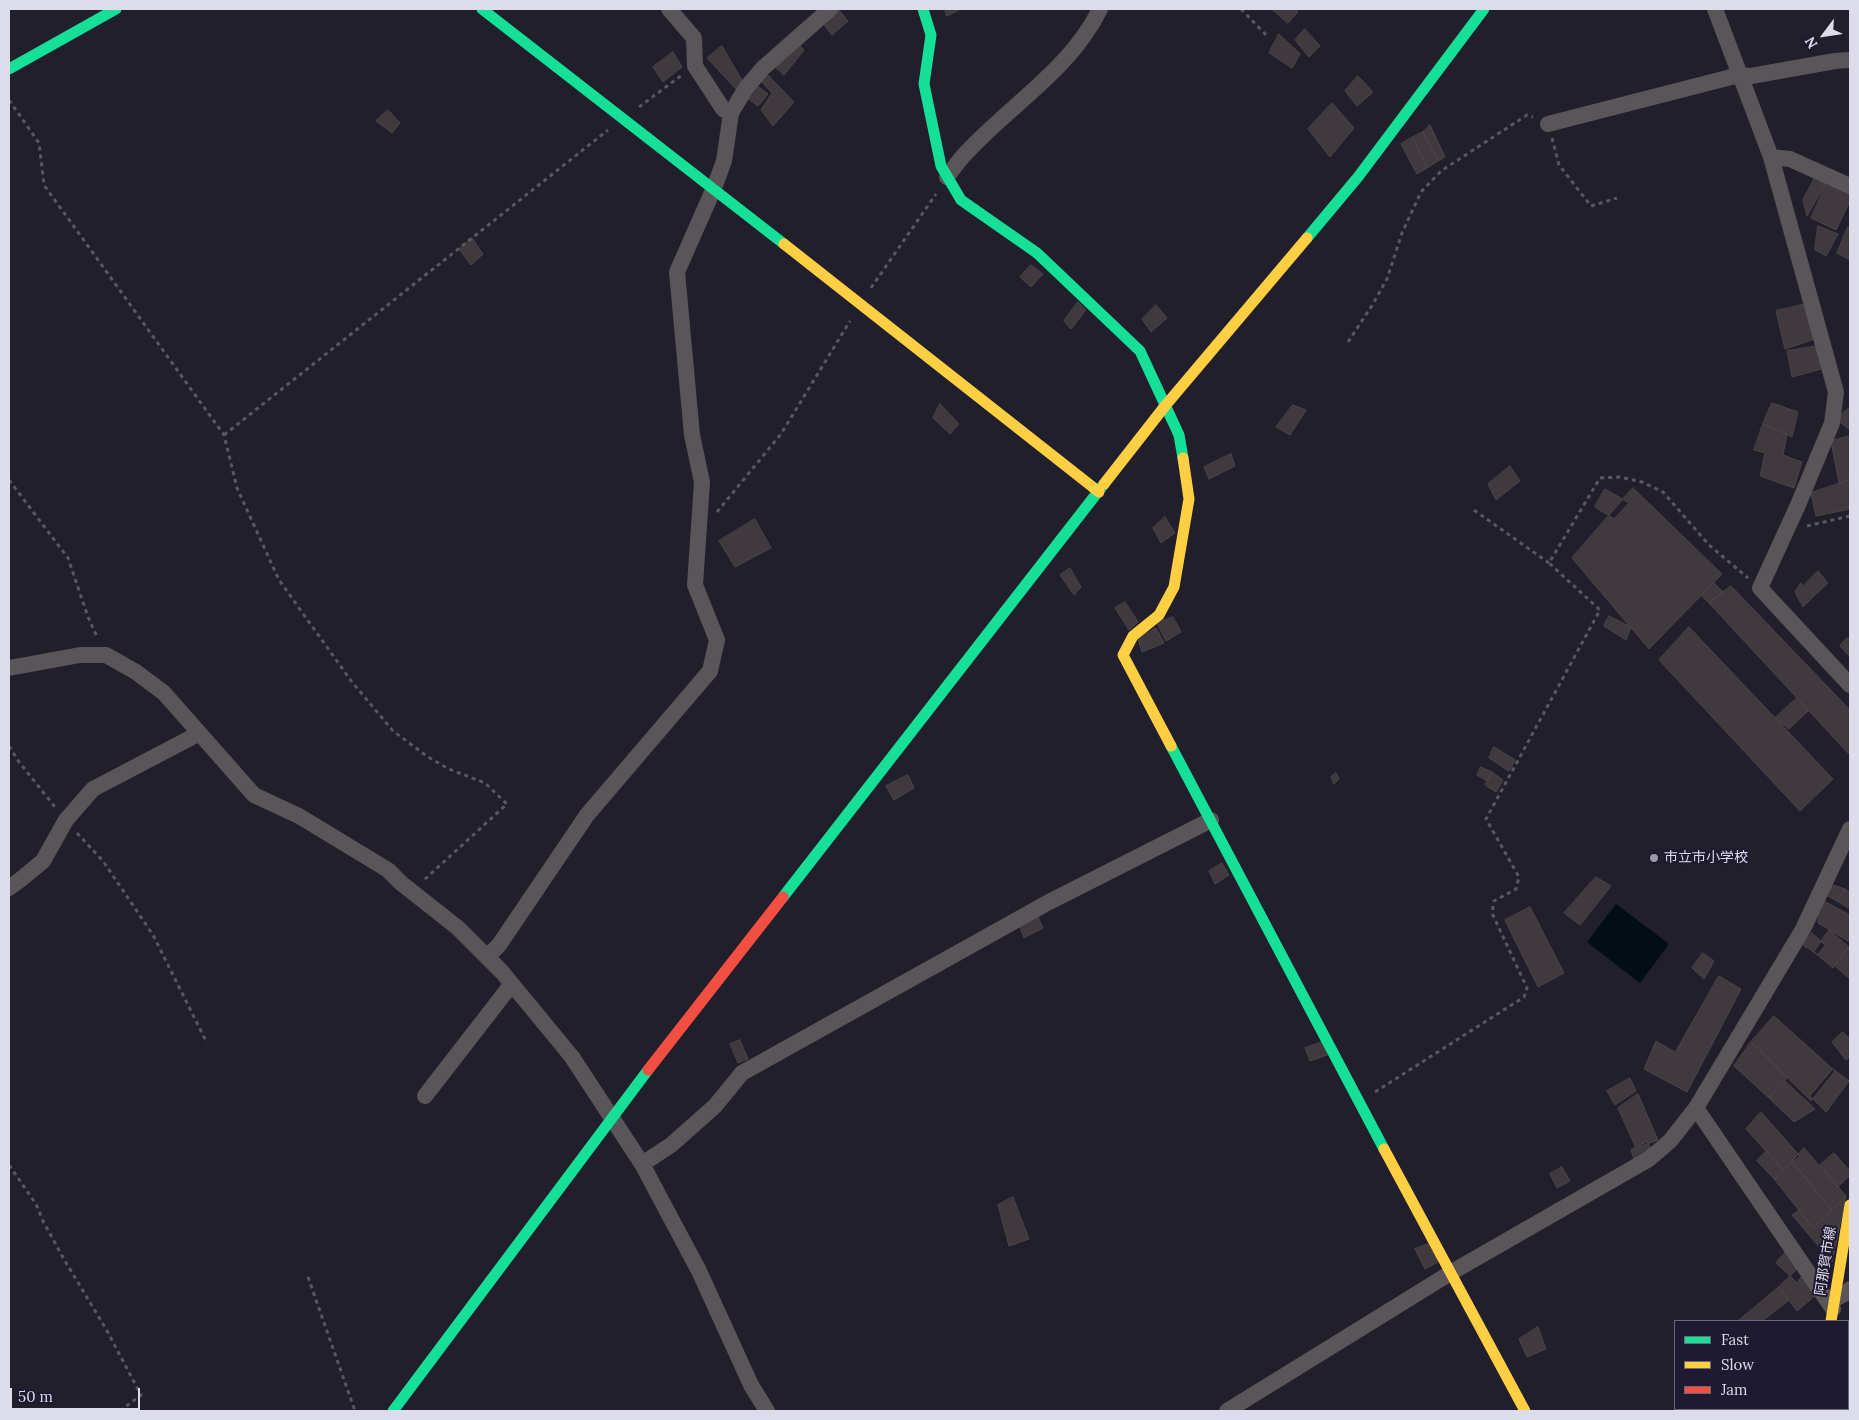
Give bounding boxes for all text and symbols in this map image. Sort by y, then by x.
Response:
north arrow [1799,10,1849,60]
text: N [1801,33,1822,52]
place label: 市立市小学校 [1664,850,1748,866]
marker: 市立市小学校 [1648,852,1660,864]
street label: 阿那賀市線 [1812,1225,1840,1297]
legend [1674,1320,1849,1410]
text: Fast [1721,1330,1749,1349]
text: Slow [1721,1355,1754,1374]
scale bar [12,1378,142,1410]
text: Jam [1721,1380,1748,1399]
text: 50 m [18,1387,53,1406]

